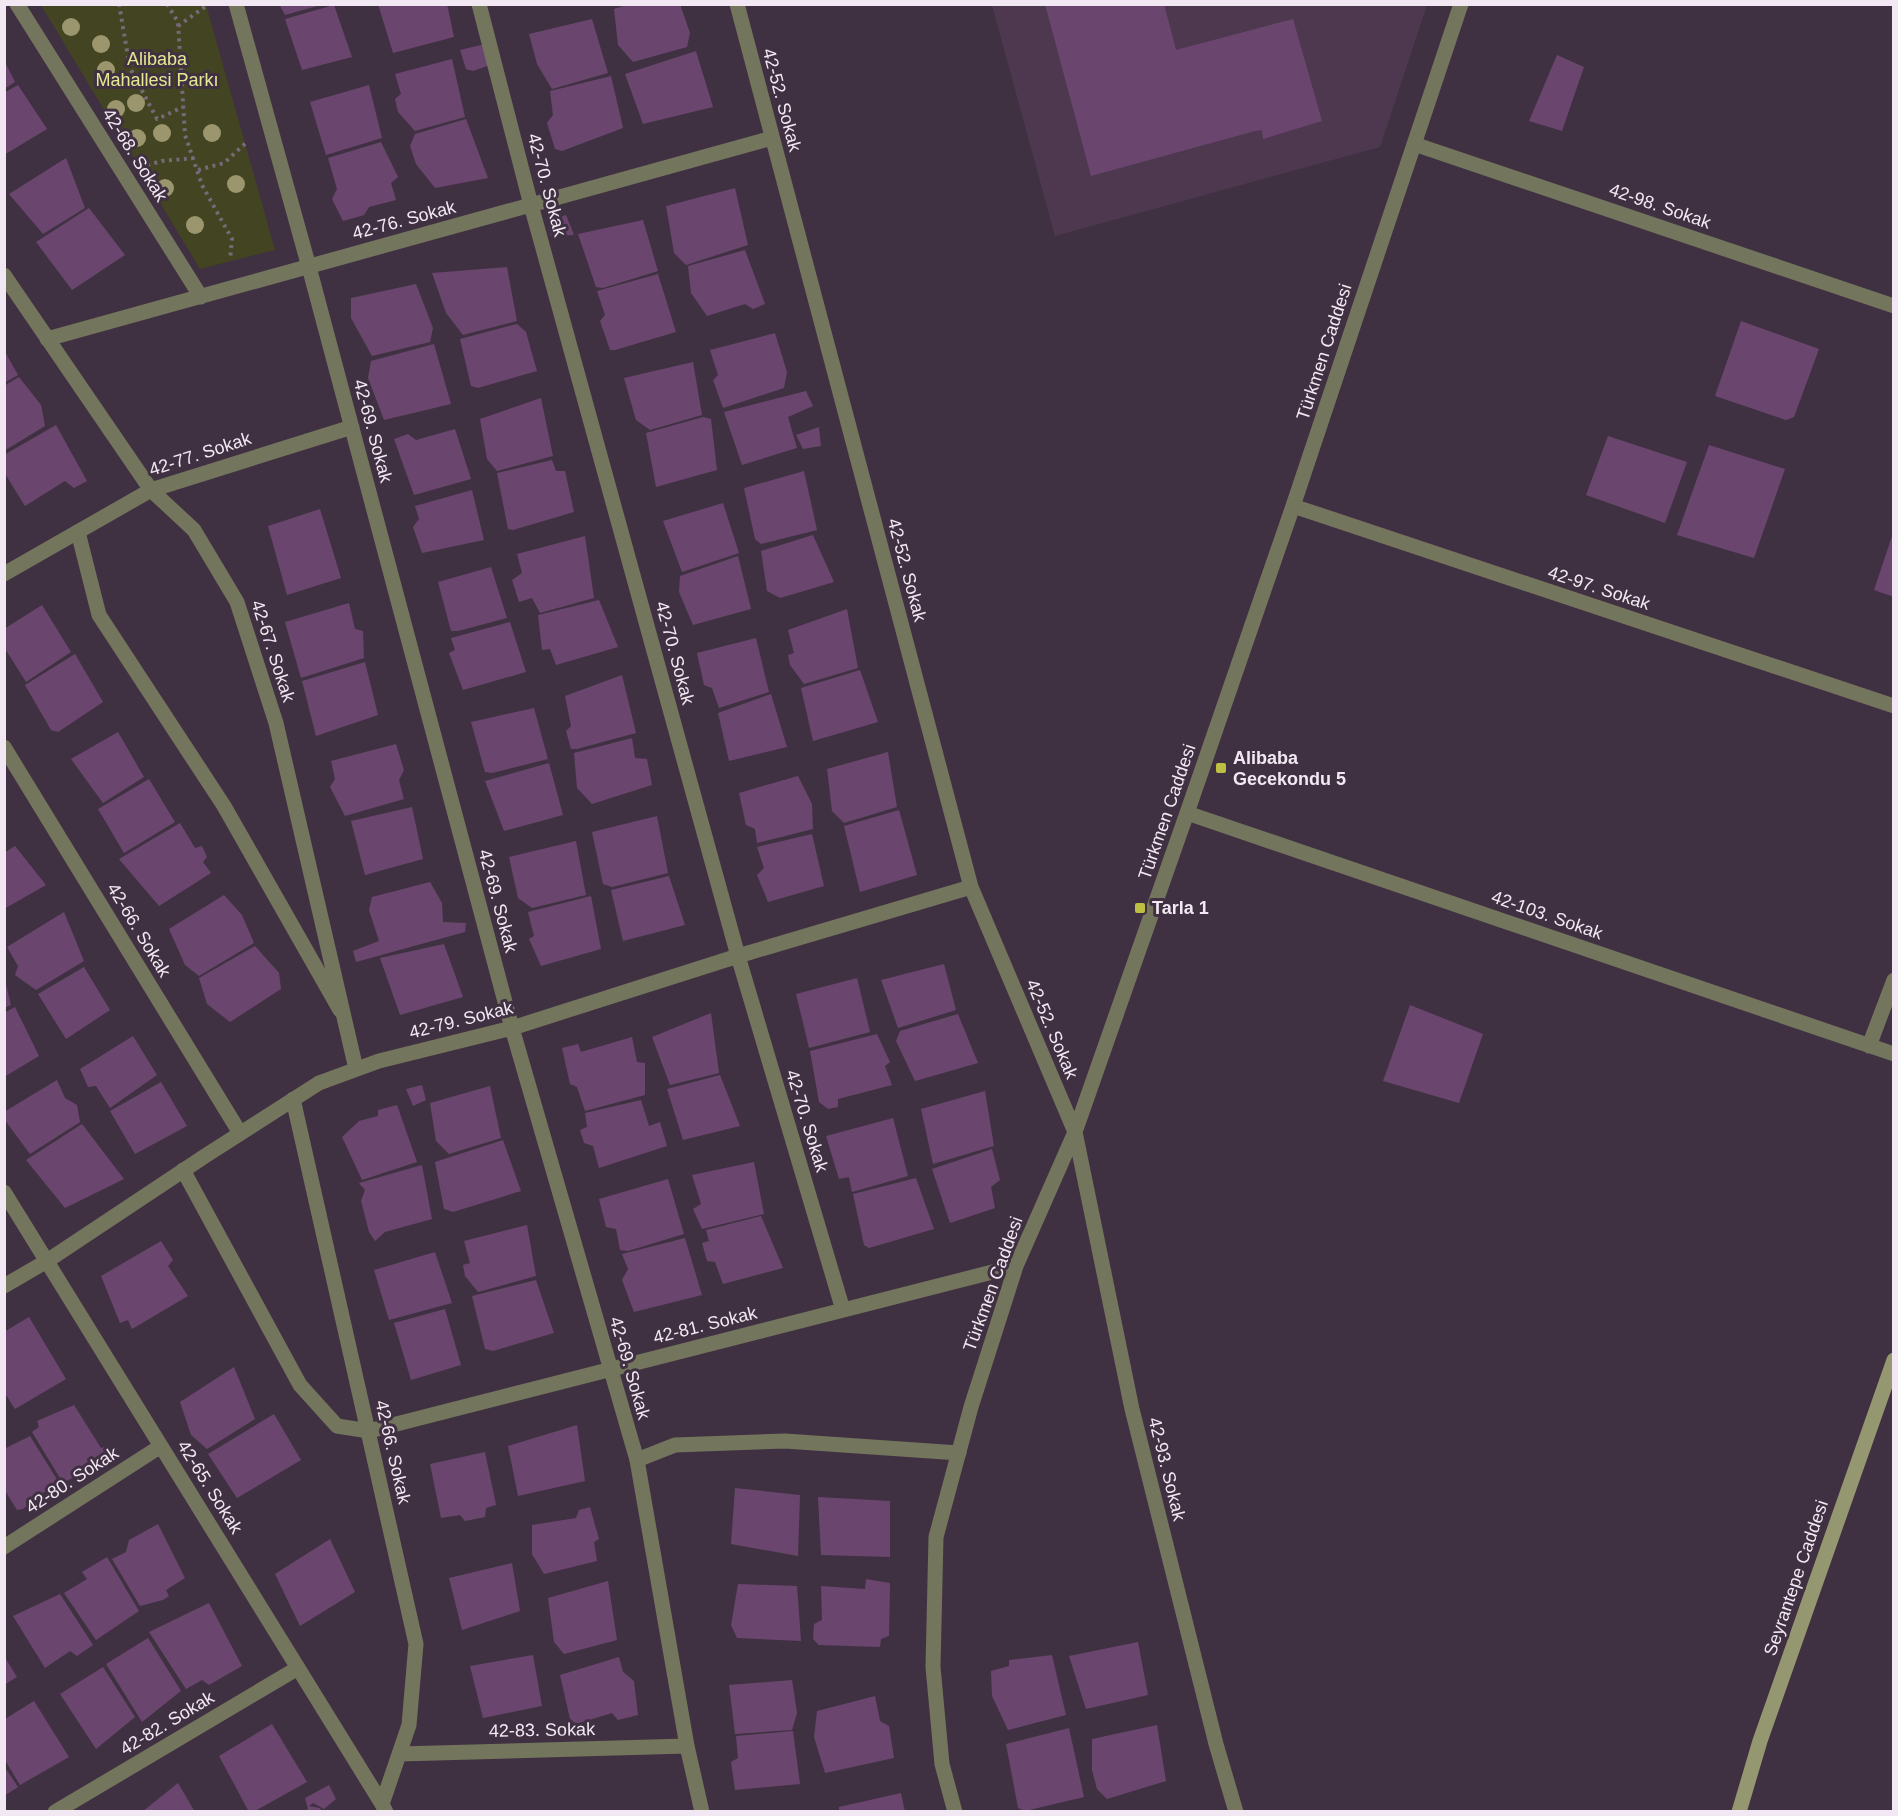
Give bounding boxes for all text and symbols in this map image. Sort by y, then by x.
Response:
street label: 42-52. Sokak [759,46,806,155]
park label: Alibaba Mahallesi Parkı [95,49,219,90]
street label: 42-68. Sokak [98,105,172,206]
street label: 42-70. Sokak [524,131,571,240]
street label: 42-98. Sokak [1607,179,1714,233]
street label: 42-76. Sokak [350,196,459,243]
street label: Türkmen Caddesi [1293,281,1355,423]
street label: 42-69. Sokak [350,377,397,486]
street label: 42-77. Sokak [146,428,254,480]
street label: 42-52. Sokak [884,516,931,625]
street label: 42-97. Sokak [1545,562,1653,614]
street label: 42-67. Sokak [247,597,299,705]
street label: 42-70. Sokak [652,599,699,708]
street label: Türkmen Caddesi [1134,742,1200,882]
place label: Alibaba Gecekondu 5 [1233,748,1346,789]
marker: Alibaba Gecekondu 5 [1214,761,1228,775]
street label: 42-69. Sokak [475,847,522,956]
street label: 42-66. Sokak [103,879,175,981]
street label: 42-103. Sokak [1489,887,1606,944]
place label: Tarla 1 [1152,898,1209,918]
marker: Tarla 1 [1133,901,1147,915]
street label: 42-52. Sokak [1022,976,1082,1083]
street label: 42-79. Sokak [407,997,516,1043]
street label: 42-70. Sokak [782,1067,832,1176]
street label: Türkmen Caddesi [959,1214,1027,1354]
street label: 42-81. Sokak [651,1302,760,1348]
street label: 42-69. Sokak [606,1314,655,1423]
street label: 42-66. Sokak [371,1398,415,1507]
street label: 42-93. Sokak [1144,1415,1190,1524]
street label: 42-65. Sokak [173,1437,247,1538]
street label: 42-80. Sokak [22,1442,123,1517]
street label: Seyrantepe Caddesi [1760,1498,1832,1658]
street label: 42-82. Sokak [116,1687,218,1759]
street label: 42-83. Sokak [489,1719,596,1741]

